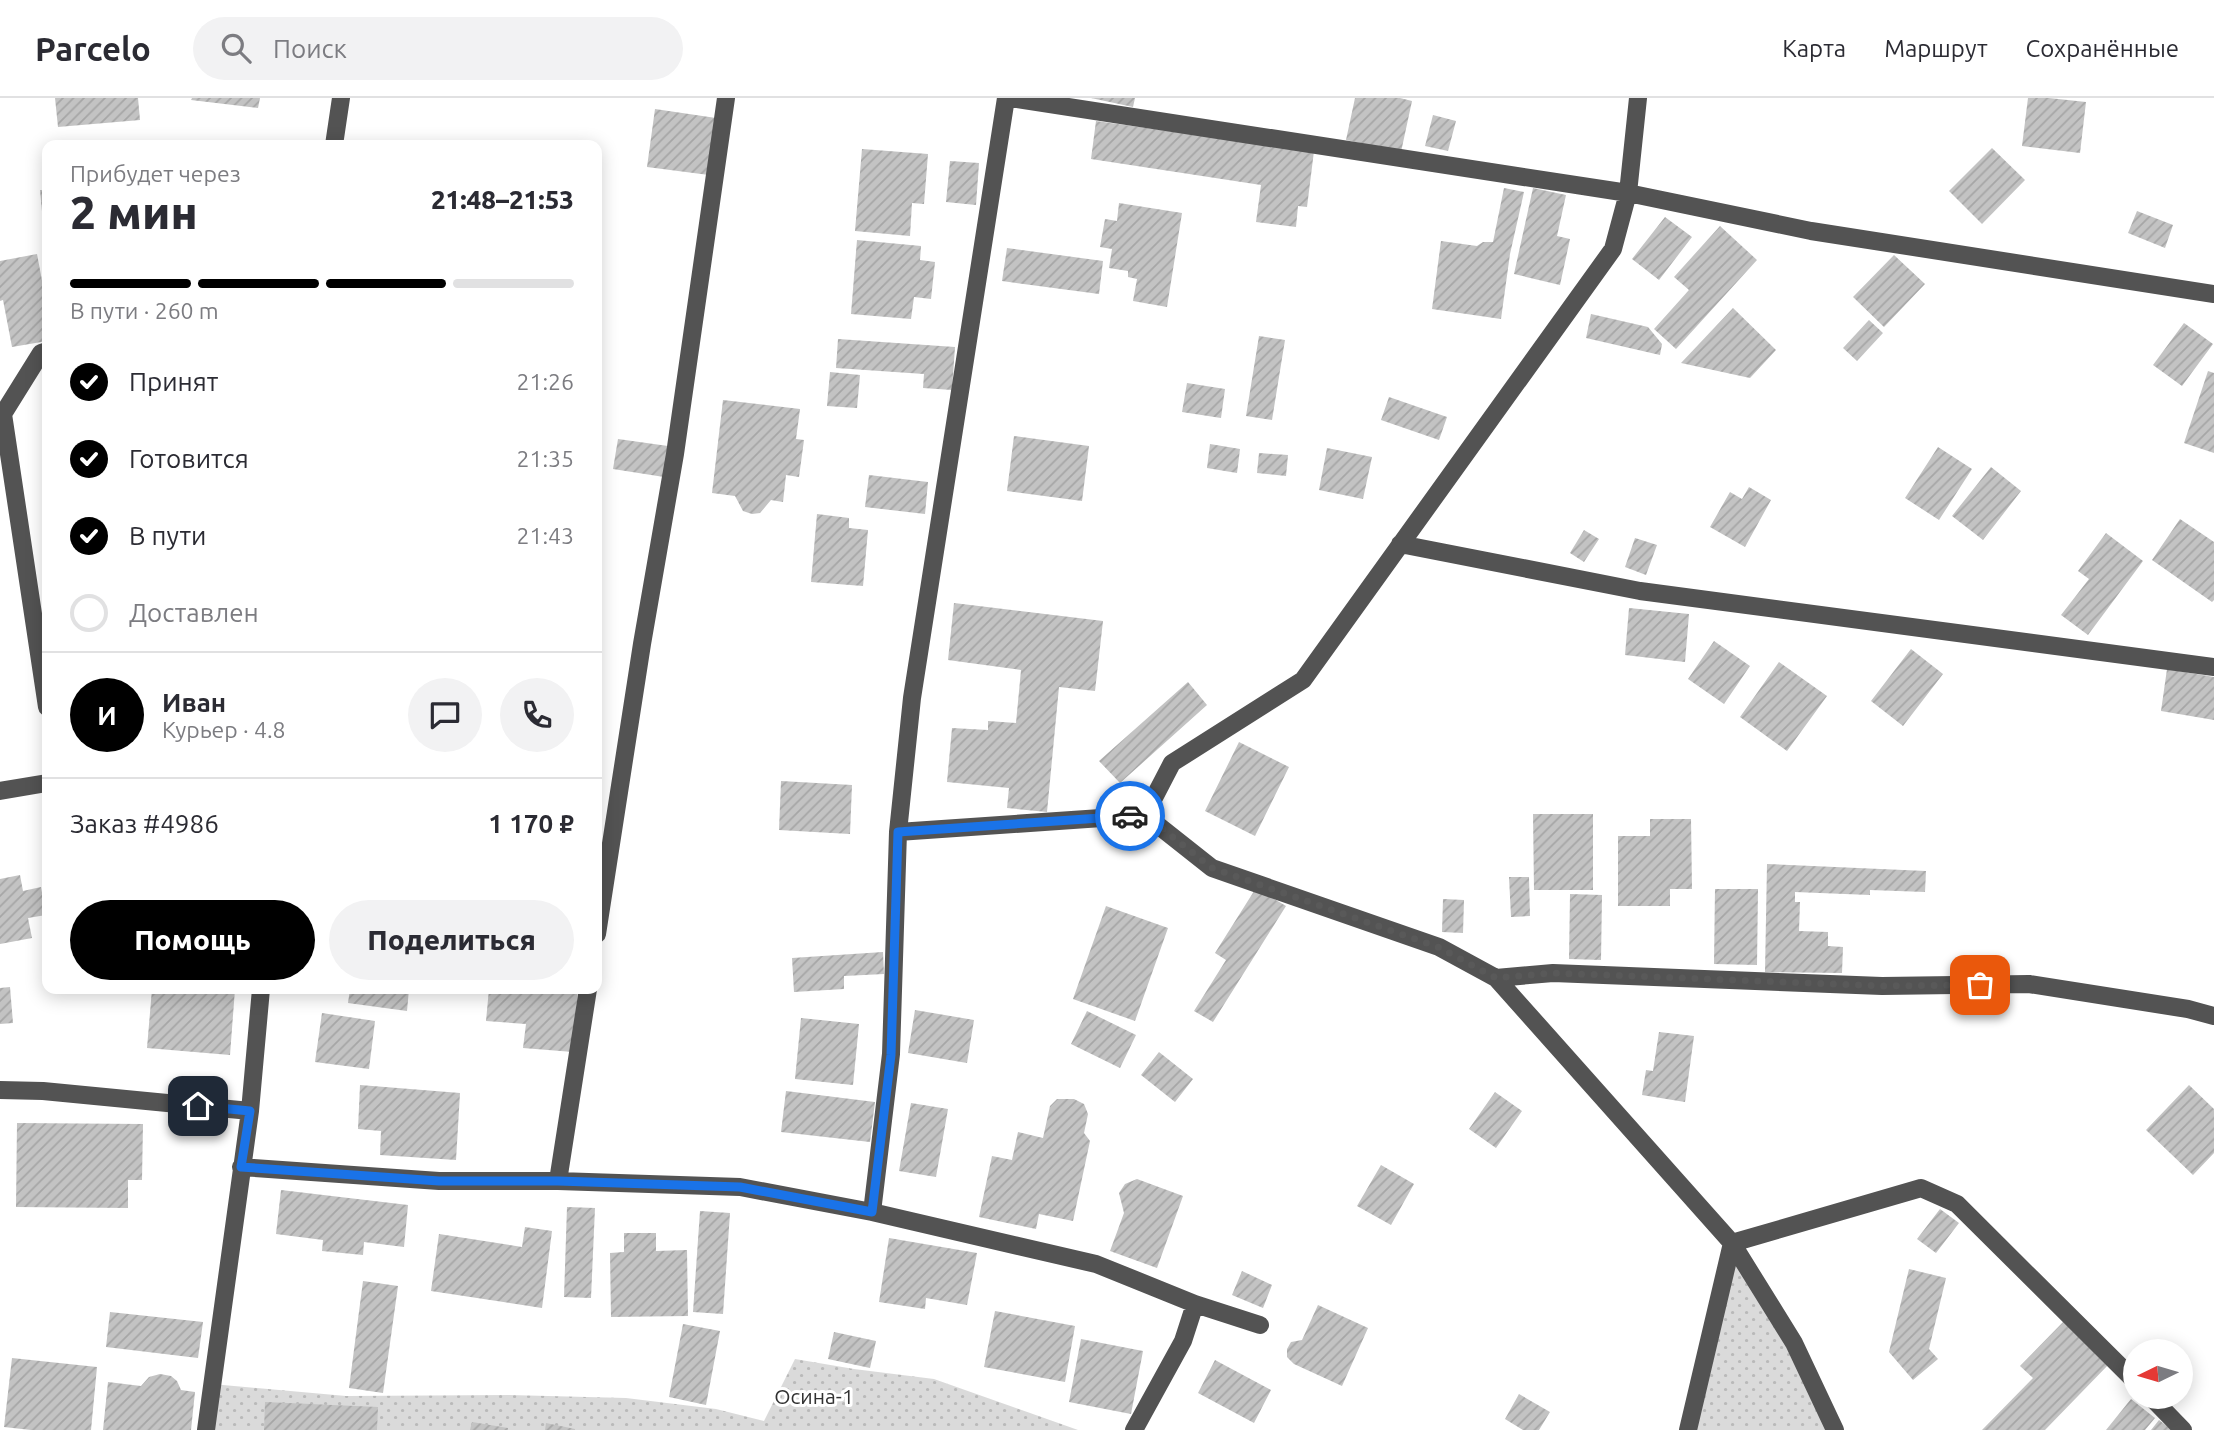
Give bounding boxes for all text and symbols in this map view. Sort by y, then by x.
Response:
search box [193,17,683,80]
icon: search [217,29,255,67]
text: Parcelo [35,30,151,67]
text: Поиск [273,34,347,63]
text: Карта [1782,35,1846,62]
text: Маршрут [1884,35,1988,62]
text: Сохранённые [2026,35,2179,62]
text: Прибудет через [70,161,241,186]
text: 21:48–21:53 [431,185,574,214]
text: 2 мин [70,186,198,238]
text: В пути · 260 m [70,298,219,323]
icon: check [70,363,108,401]
text: Принят [129,367,218,396]
text: 21:26 [516,369,574,394]
icon: check [70,440,108,478]
text: Готовится [129,444,249,473]
text: 21:35 [516,446,574,471]
icon: check [70,517,108,555]
text: В пути [129,521,206,550]
text: 21:43 [516,523,574,548]
text: Доставлен [129,598,259,627]
button: chat [408,678,482,752]
button: phone [500,678,574,752]
text: Иван [162,688,226,717]
text: И [97,701,117,730]
text: Курьер · 4.8 [162,717,286,742]
courier [1095,781,1165,851]
icon: car [1111,797,1149,835]
text: Заказ #4986 [70,809,219,838]
text: 1 170 ₽ [488,809,574,838]
button: Помощь [70,900,315,980]
button: Поделиться [329,900,574,980]
pin [1950,955,2010,1015]
icon: bag [1961,966,1999,1004]
pin [168,1076,228,1136]
icon: home [179,1087,217,1125]
north arrow [2123,1339,2193,1409]
map controls [2123,1339,2193,1409]
park label: Осина-1 [774,1384,854,1408]

